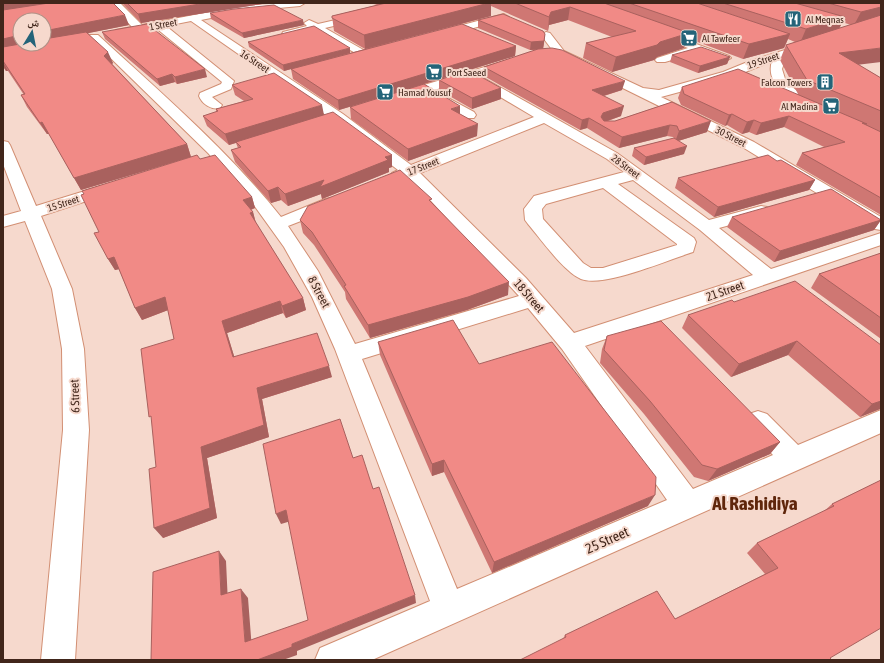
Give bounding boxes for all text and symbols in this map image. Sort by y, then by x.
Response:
restaurant icon: Al Meqnas [783,9,803,29]
north arrow [12,12,52,52]
place label: Al Meqnas [806,14,844,25]
text: ش [27,15,41,31]
street label: 1 Street [148,16,178,33]
supermarket icon: Al Tawfeer [679,28,699,48]
place label: Al Tawfeer [702,33,741,44]
street label: 16 Street [238,48,271,75]
street label: 19 Street [746,50,781,71]
supermarket icon: Port Saeed [424,62,444,82]
place label: Port Saeed [447,67,486,78]
building icon: Falcon Towers [815,72,835,92]
place label: Falcon Towers [761,77,812,88]
supermarket icon: Hamad Yousuf [375,82,395,102]
place label: Hamad Yousuf [398,87,451,98]
supermarket icon: Al Madina [821,96,841,116]
place label: Al Madina [781,101,818,112]
street label: 30 Street [714,124,748,149]
street label: 28 Street [609,152,642,181]
street label: 17 Street [406,155,441,178]
street label: 15 Street [46,193,81,214]
street label: 8 Street [305,274,333,311]
street label: 18 Street [511,277,548,316]
street label: 21 Street [704,278,746,304]
street label: 6 Street [67,378,83,413]
district label: Al Rashidiya [711,492,798,514]
street label: 25 Street [583,523,631,557]

